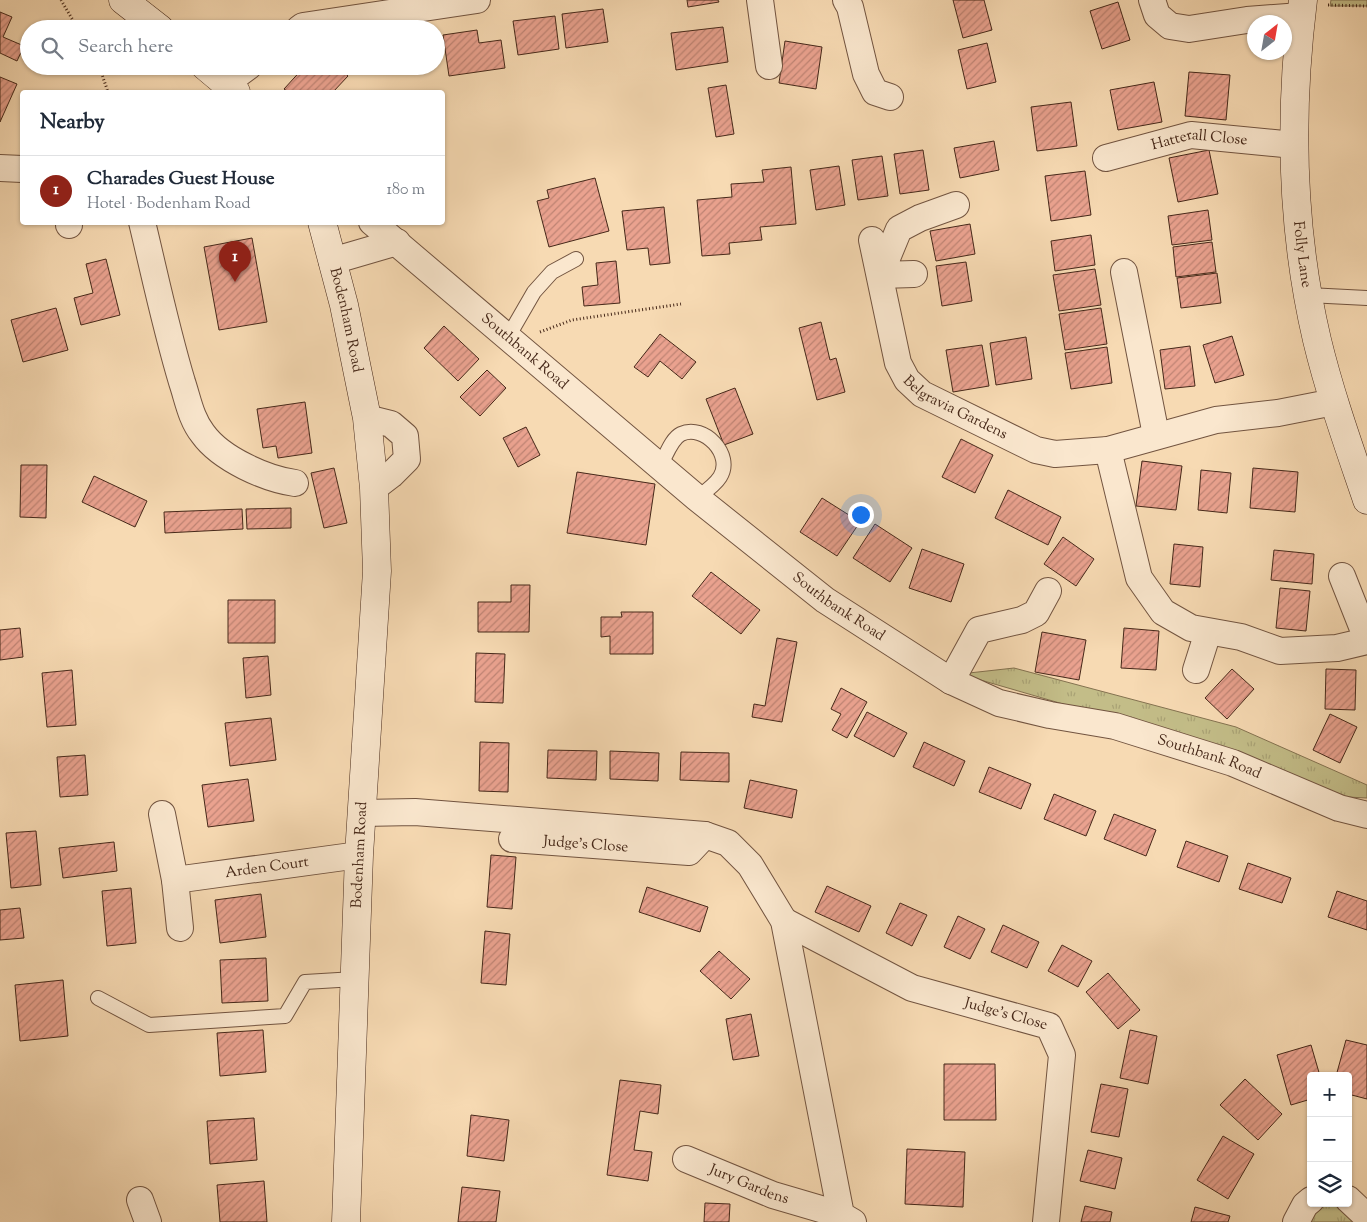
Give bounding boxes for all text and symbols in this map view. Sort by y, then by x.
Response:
north arrow [1247,15,1292,60]
search box [20,20,445,75]
icon: search [38,34,66,62]
text: Search here [78,34,173,61]
text: Nearby [40,108,105,138]
street label: Hatterall Close [1149,125,1248,156]
text: Charades Guest House [87,166,275,193]
text: 1 [53,179,59,202]
text: 180 m [386,179,425,202]
text: Hotel · Bodenham Road [87,193,251,216]
street label: Folly Lane [1288,220,1317,289]
pin: 1 [219,241,251,282]
street label: Bodenham Road [324,265,368,375]
street label: Southbank Road [476,308,573,395]
street label: Belgravia Gardens [898,371,1011,445]
your location [848,502,874,528]
street label: Southbank Road [788,567,889,647]
street label: Southbank Road [1154,729,1265,784]
street label: Bodenham Road [347,801,373,909]
street label: Judge's Close [542,831,629,858]
street label: Arden Court [224,851,310,884]
street label: Judge's Close [961,992,1050,1036]
map controls [1307,1072,1352,1207]
button: + [1307,1072,1352,1117]
button: − [1307,1117,1352,1162]
street label: Jury Gardens [705,1159,791,1210]
button: layers [1307,1162,1352,1207]

